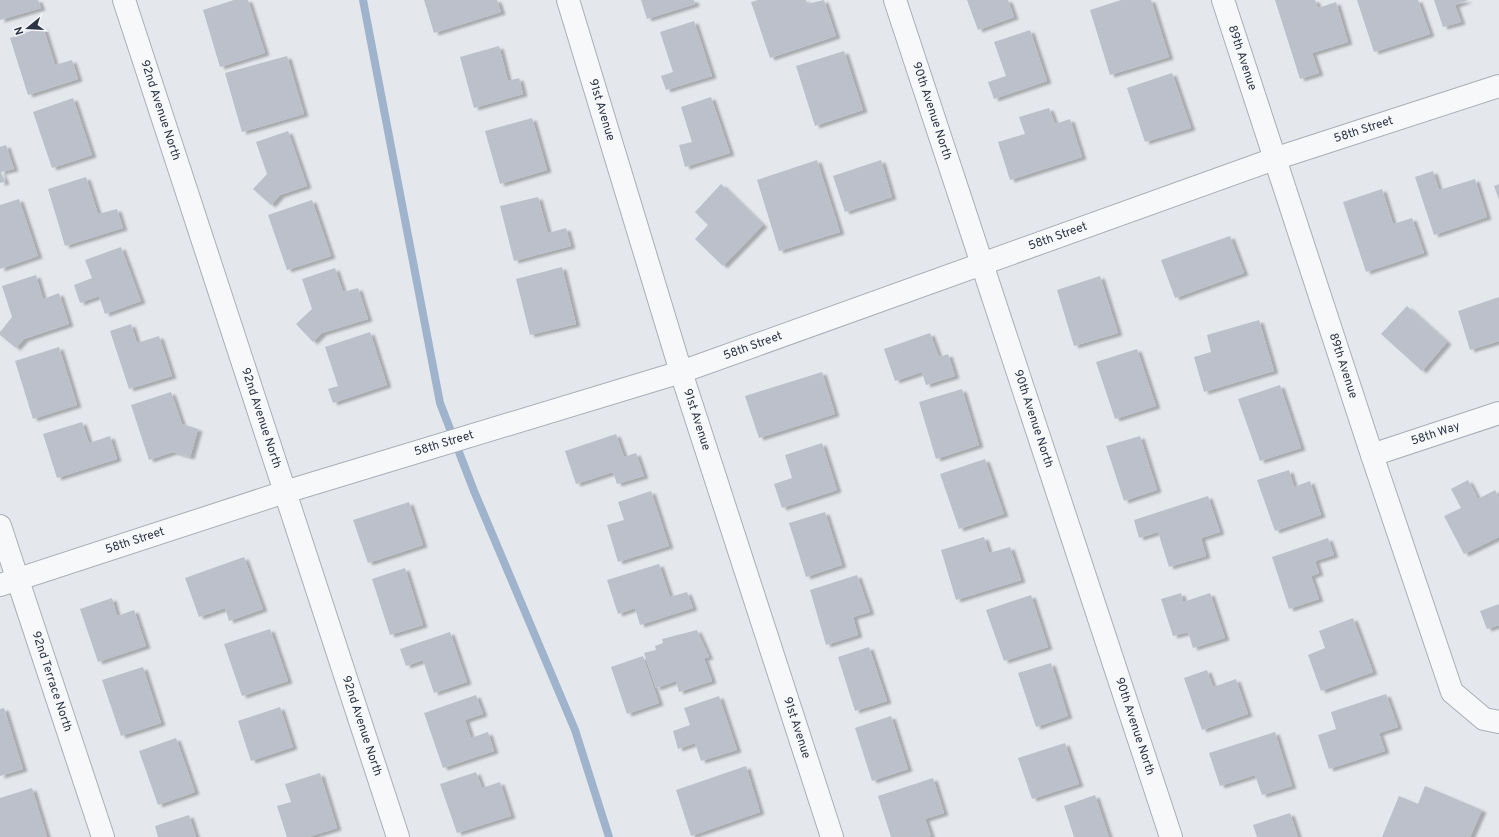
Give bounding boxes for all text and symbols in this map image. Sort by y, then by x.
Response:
north arrow [8,8,48,48]
street label: 89th Avenue [1224,23,1260,93]
text: N [12,25,27,37]
street label: 92nd Avenue North [136,58,184,162]
street label: 90th Avenue North [908,60,955,162]
street label: 91st Avenue [584,77,618,143]
street label: 58th Street [1332,113,1395,147]
street label: 58th Street [1026,219,1090,255]
street label: 58th Street [721,328,785,364]
street label: 89th Avenue [1325,331,1361,401]
street label: 92nd Avenue North [237,366,285,470]
street label: 90th Avenue North [1009,368,1057,470]
street label: 91st Avenue [679,387,714,453]
street label: 58th Way [1409,418,1462,450]
street label: 58th Street [412,427,476,460]
street label: 58th Street [103,524,167,558]
street label: 92nd Terrace North [27,629,76,734]
street label: 92nd Avenue North [338,674,386,778]
street label: 90th Avenue North [1111,675,1158,778]
street label: 91st Avenue [779,695,814,761]

